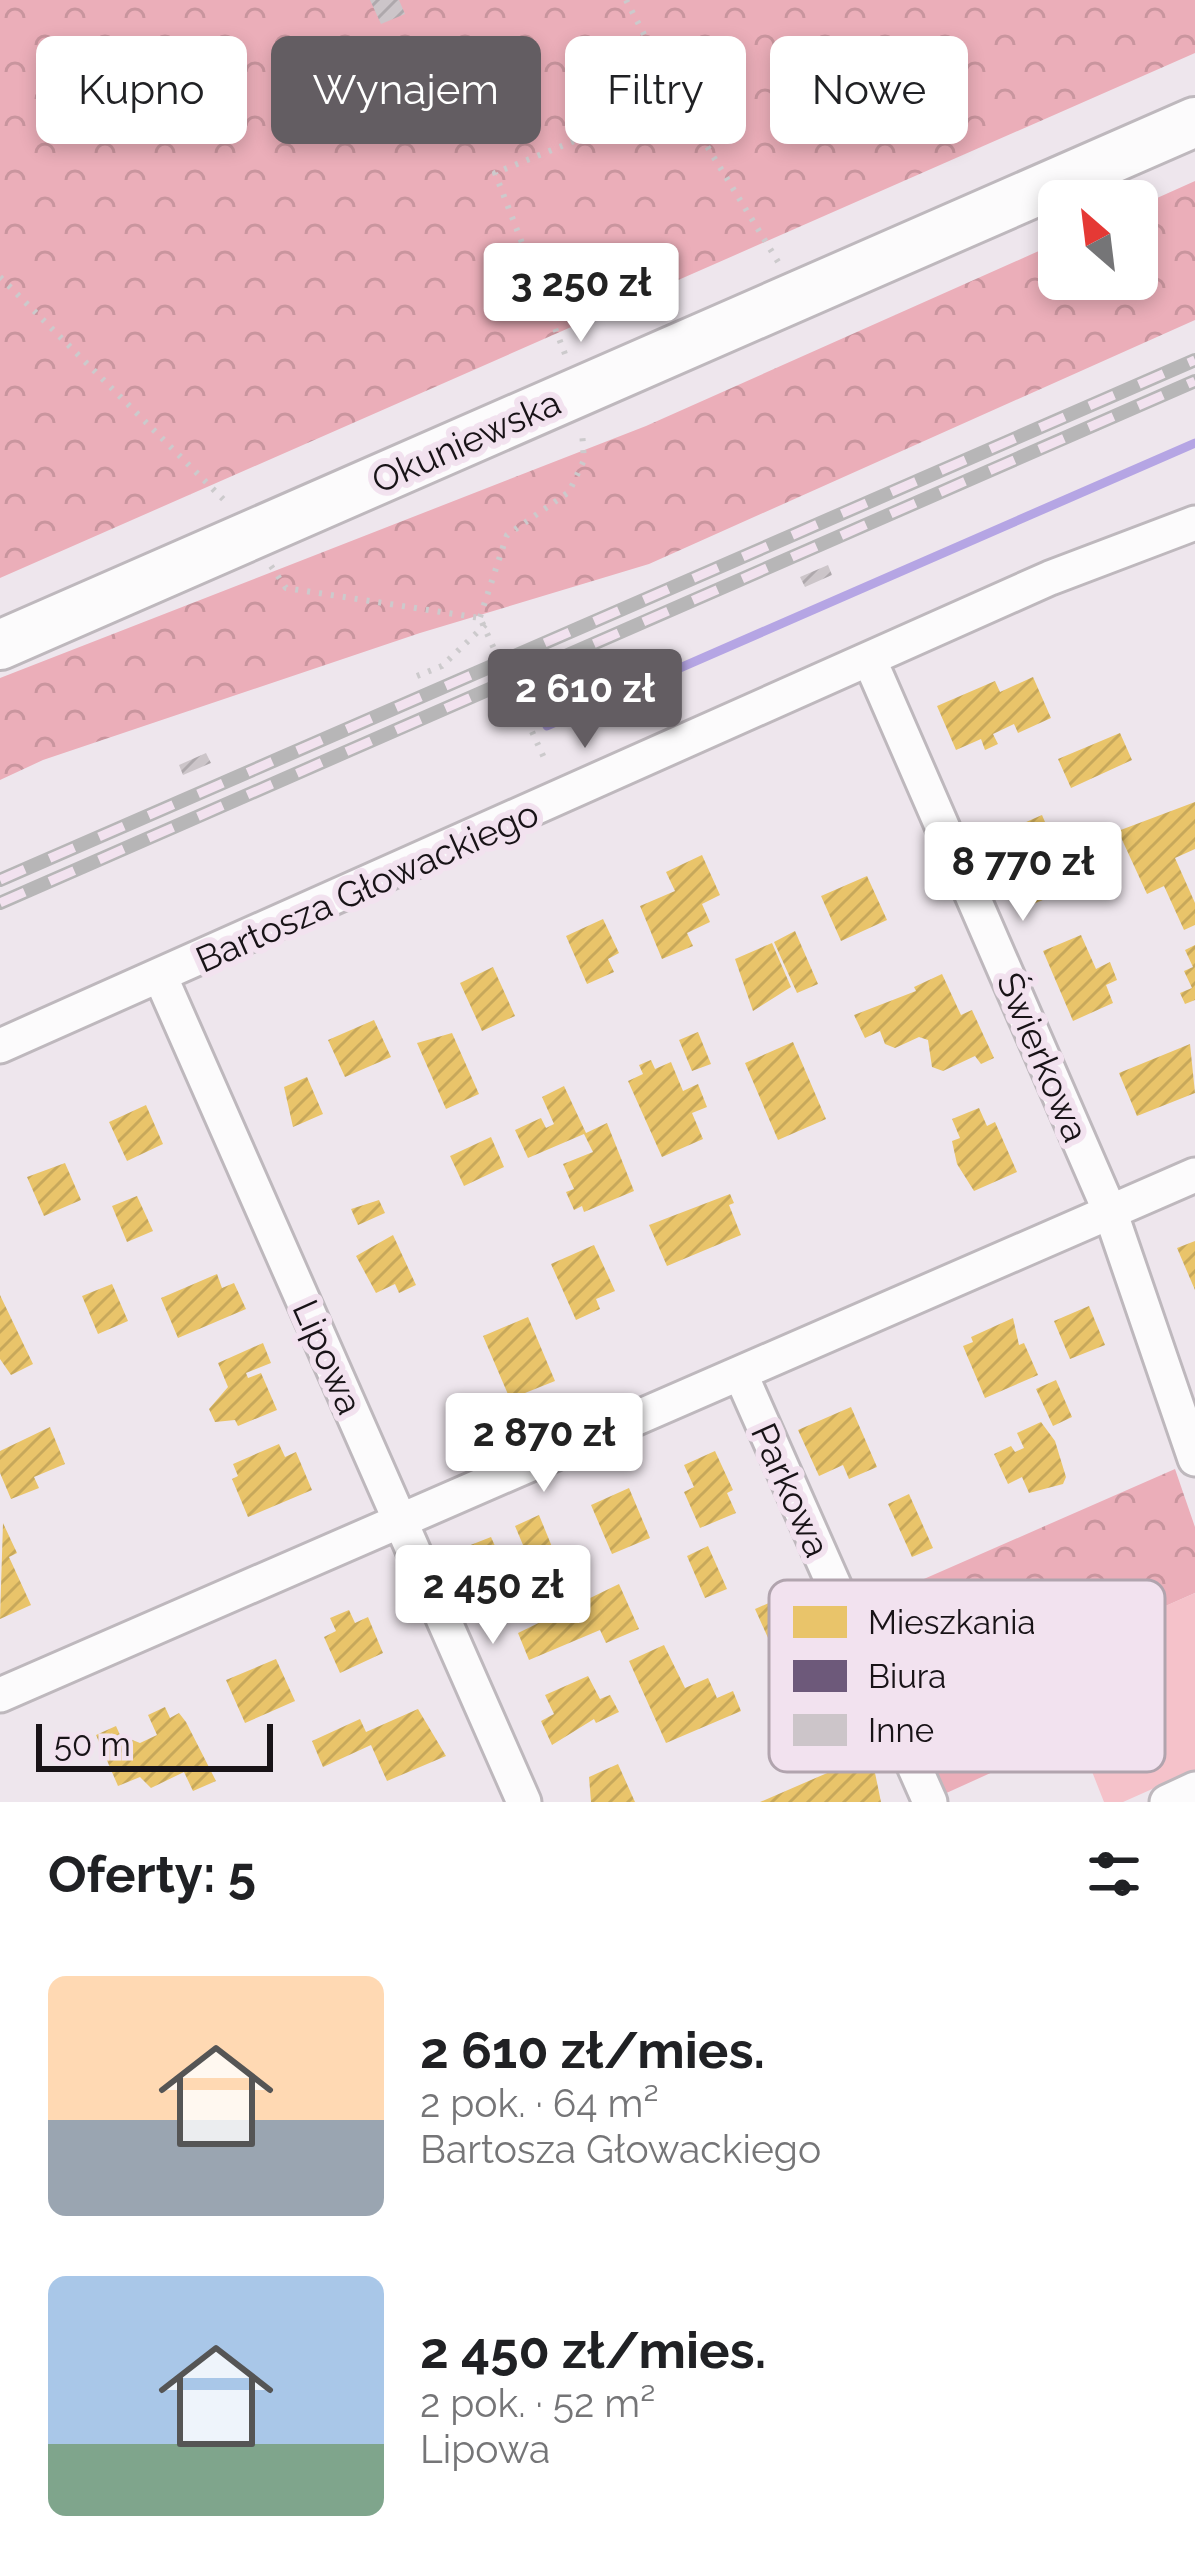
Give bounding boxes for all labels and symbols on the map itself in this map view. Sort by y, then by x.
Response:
north arrow [1038,180,1158,300]
pin: 3 250 zł [457,243,705,345]
street label: Okuniewska [365,381,567,501]
pin: 2 610 zł [461,649,709,751]
street label: Bartosza Głowackiego [189,792,545,980]
pin: 8 770 zł [899,822,1147,924]
street label: Świerkowa [989,966,1097,1148]
street label: Lipowa [284,1294,372,1420]
pin: 2 870 zł [420,1393,668,1495]
street label: Parkowa [743,1417,839,1563]
pin: 2 450 zł [369,1545,617,1647]
legend [769,1580,1165,1772]
text: Mieszkania [868,1603,1036,1642]
text: Biura [868,1657,946,1696]
text: Inne [868,1711,934,1750]
scale bar [36,1718,273,1771]

